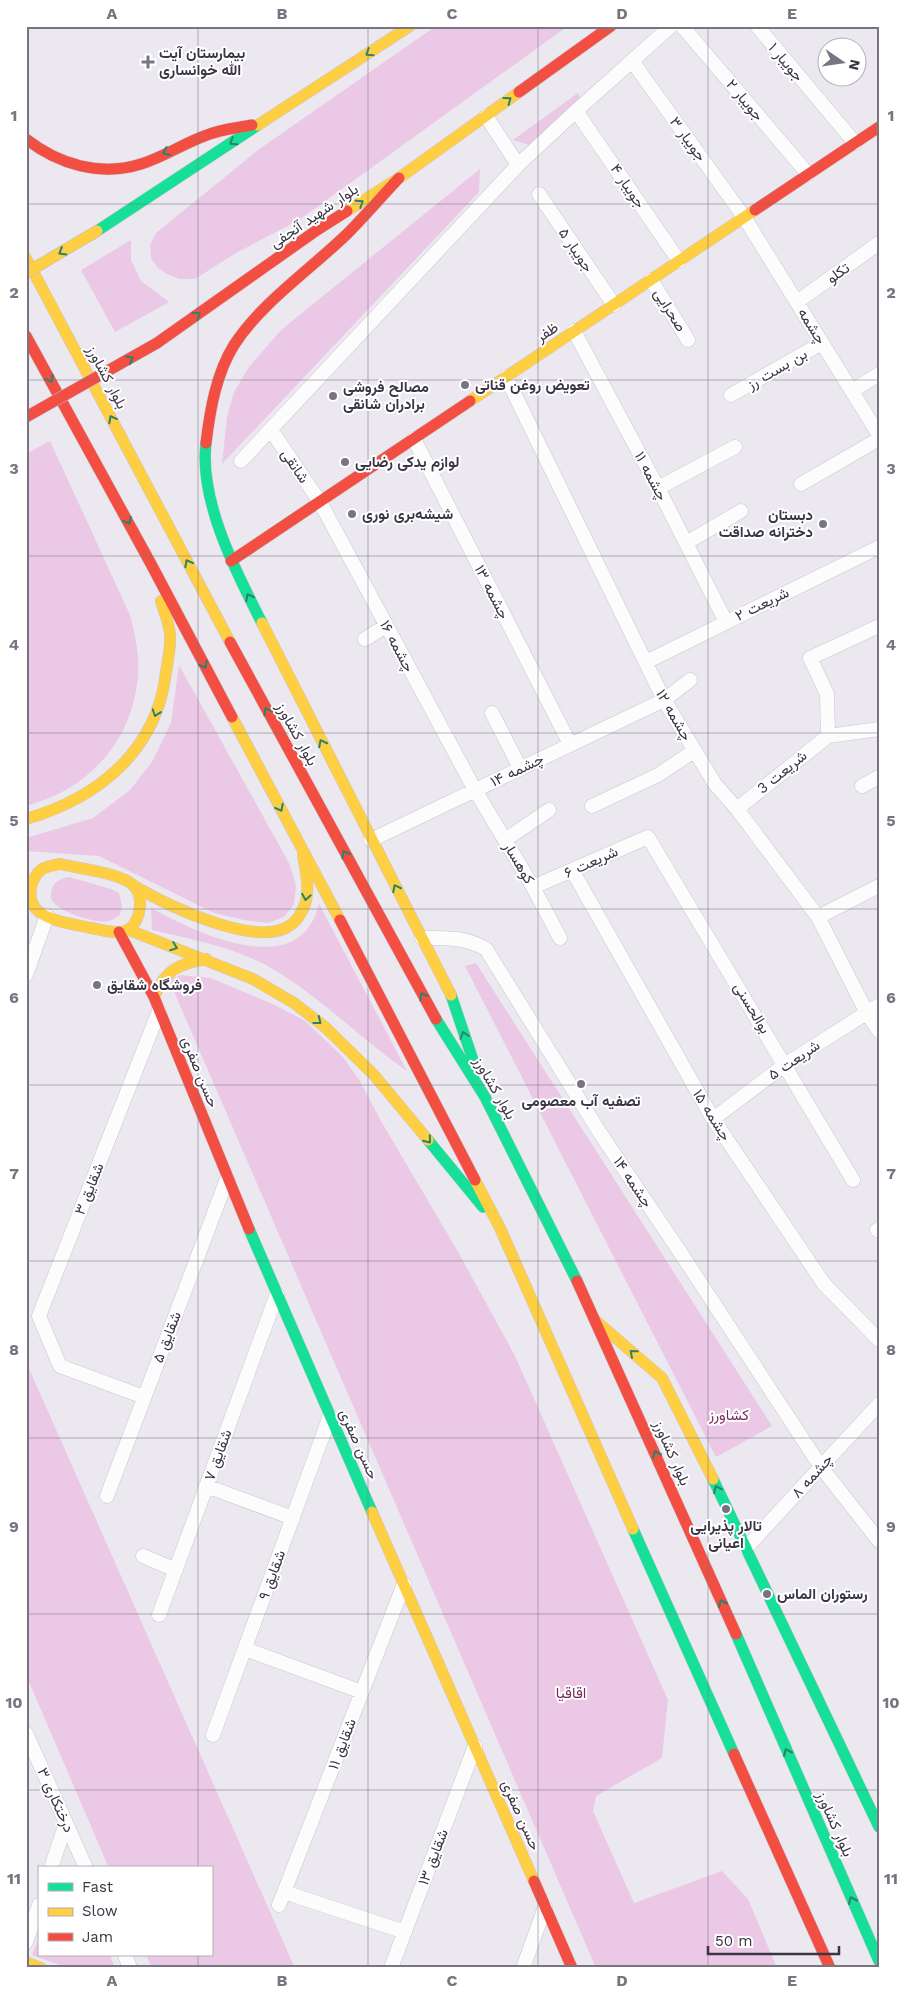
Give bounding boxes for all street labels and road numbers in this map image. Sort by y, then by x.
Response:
street label: جویبار ۱ [765,39,807,85]
street label: جویبار ۲ [722,76,768,124]
street label: جویبار ۳ [666,113,710,165]
street label: جویبار ۴ [607,161,649,211]
street label: بلوار شهید آنجفی [266,180,362,253]
street label: جویبار ۵ [555,224,597,276]
street label: تکلو [823,259,853,287]
street label: صحرایی [649,285,690,335]
street label: چشمه [793,305,830,348]
street label: ظفر [532,318,562,346]
street label: بلوار کشاورز [82,341,131,412]
street label: بن بست رز [743,345,811,395]
street label: شانقی [276,446,313,487]
street label: چشمه ۱۱ [630,448,671,504]
street label: چشمه ۱۳ [470,562,513,623]
street label: شریعت ۲ [732,583,792,625]
street label: چشمه ۱۶ [375,617,418,675]
street label: چشمه ۱۲ [651,686,696,744]
street label: بلوار کشاورز [272,698,322,769]
street label: شریعت 3 [754,746,811,797]
street label: چشمه ۱۴ [487,749,547,792]
street label: کوهسار [499,838,539,887]
street label: شریعت ۶ [561,842,621,882]
street label: بوالحسنی [729,979,774,1037]
street label: حسن صفری [177,1034,222,1111]
street label: شریعت ۵ [765,1036,824,1084]
street label: بلوار کشاورز [469,1053,520,1123]
street label: چشمه ۱۵ [688,1086,735,1145]
street label: چشمه ۱۴ [609,1153,656,1211]
street label: شقایق ۳ [70,1160,109,1218]
street label: شقایق ۵ [149,1309,186,1366]
street label: حسن صفری [335,1406,382,1482]
street label: بلوار کشاورز [649,1417,694,1488]
street label: شقایق ۷ [200,1427,237,1484]
street label: چشمه ۸ [788,1450,837,1502]
street label: شقایق ۹ [255,1547,290,1603]
street label: شقایق ۱۱ [324,1716,361,1772]
street label: درختکاری ۳ [33,1765,78,1836]
street label: حسن صفری [497,1777,544,1853]
street label: بلوار کشاورز [812,1788,857,1859]
street label: شقایق ۱۳ [414,1826,453,1888]

